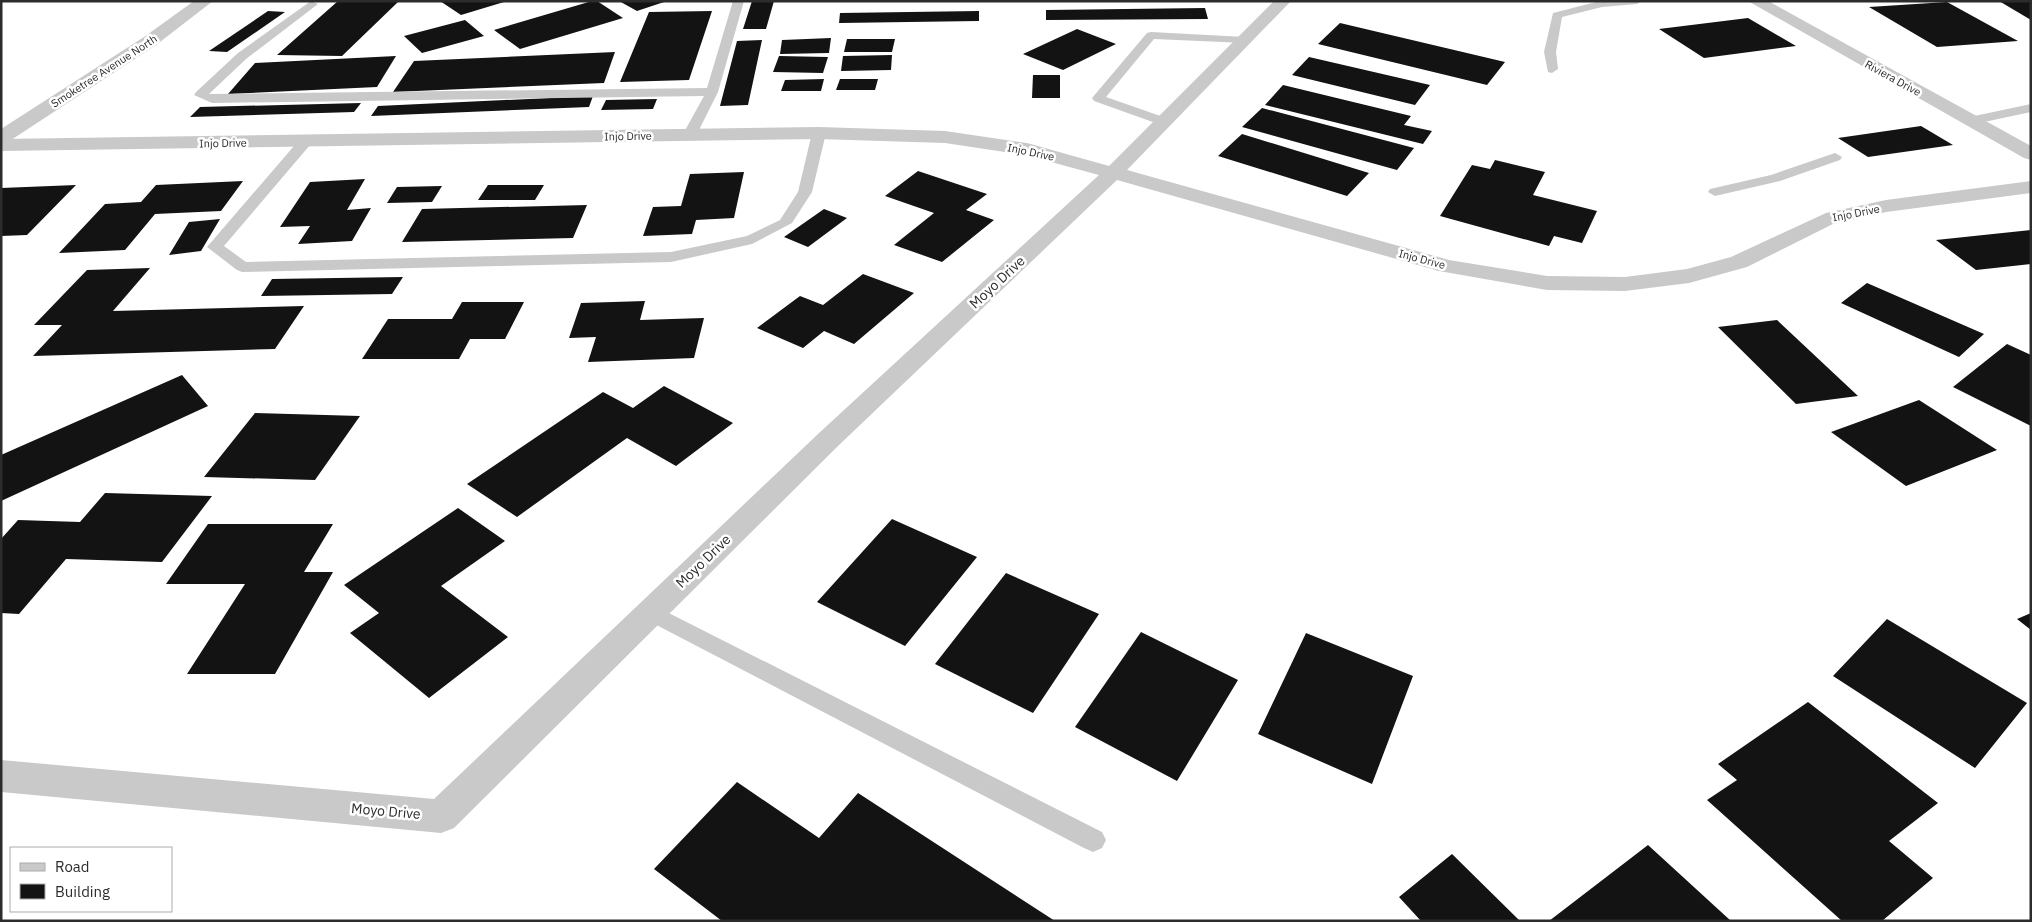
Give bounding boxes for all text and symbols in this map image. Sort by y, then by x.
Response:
street label: Smoketree Avenue North [48,31,160,111]
street label: Riviera Drive [1862,57,1924,99]
street label: Injo Drive [604,129,652,143]
street label: Injo Drive [199,136,247,150]
street label: Injo Drive [1006,140,1056,164]
street label: Injo Drive [1831,202,1881,224]
street label: Injo Drive [1397,246,1447,272]
street label: Moyo Drive [965,251,1029,312]
street label: Moyo Drive [672,530,735,592]
street label: Moyo Drive [350,799,422,823]
legend [10,847,172,912]
text: Road [55,857,90,876]
text: Building [55,882,110,901]

